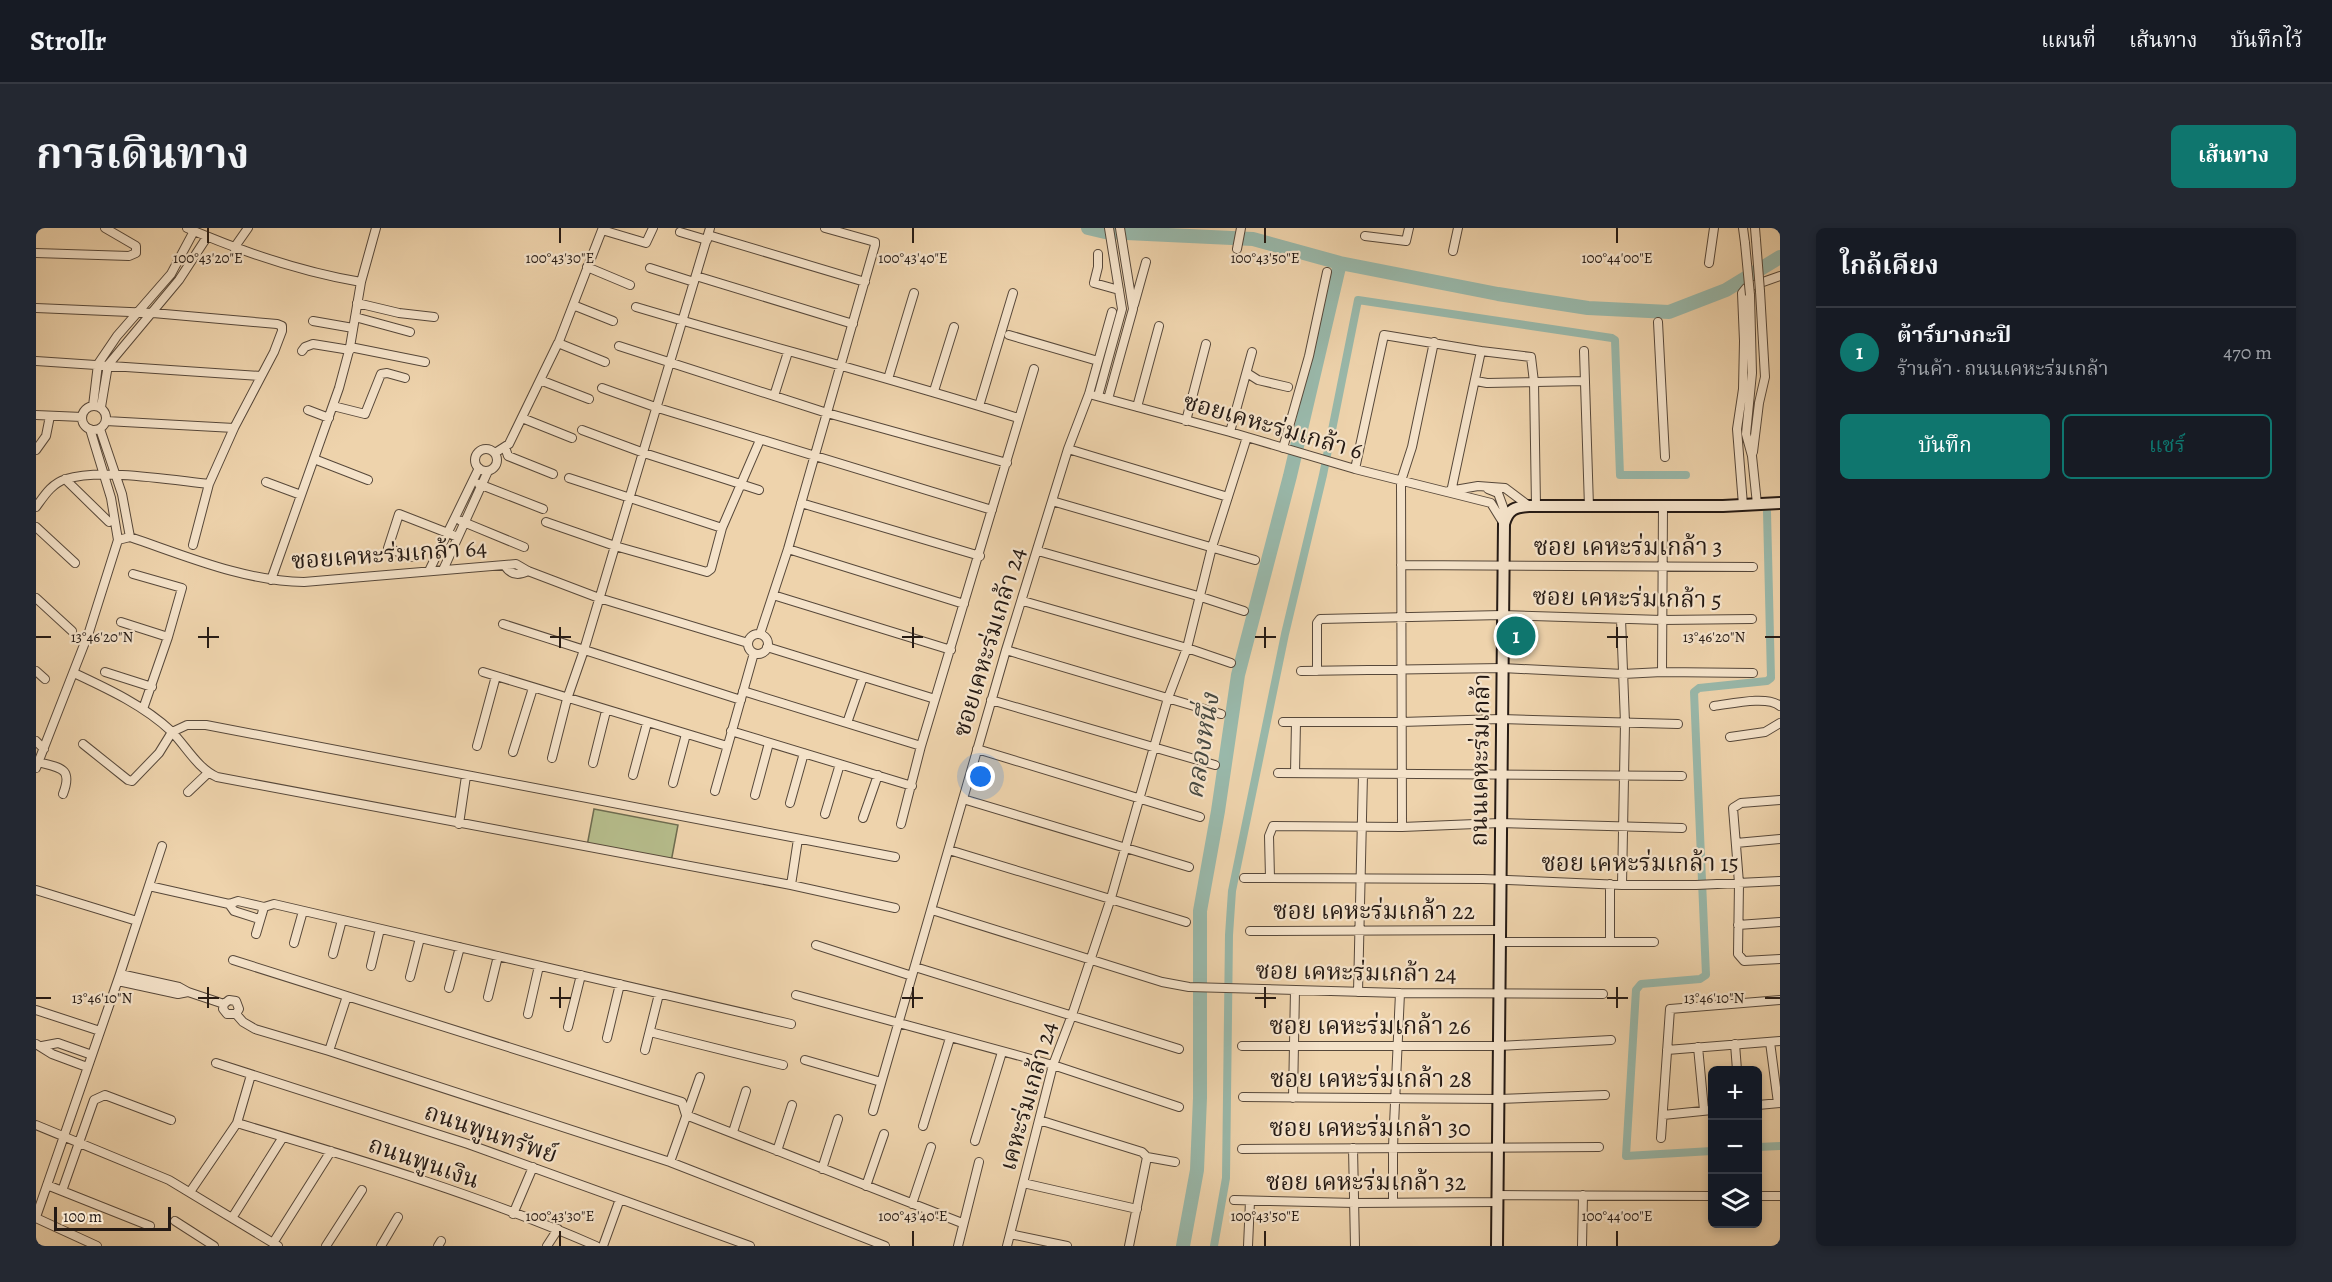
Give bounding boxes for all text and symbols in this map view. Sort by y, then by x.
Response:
text: Strollr [30,22,106,60]
text: แผนที่ [2041,26,2096,54]
text: เส้นทาง [2129,26,2197,54]
text: บันทึกไว้ [2230,26,2302,54]
text: การเดินทาง [36,125,249,182]
button: เส้นทาง [2171,125,2296,188]
text: 100°43'20"E [173,248,243,268]
text: 100°43'30"E [526,248,594,268]
text: 100°43'40"E [878,248,948,268]
text: 100°43'50"E [1230,248,1300,268]
text: 100°44'00"E [1581,248,1653,268]
text: ใกล้เคียง [1840,248,1939,283]
text: ต้าร์บางกะปิ [1897,320,2011,350]
text: 1 [1856,339,1863,366]
text: 470 m [2223,339,2272,366]
text: ร้านค้า · ถนนเคหะร่มเกล้า [1897,355,2108,382]
street label: ซอยเคหะร่มเกล้า 6 [1180,385,1366,467]
button: บันทึก [1840,414,2050,479]
button: แชร์ [2062,414,2272,479]
street label: ซอยเคหะร่มเกล้า 64 [290,531,488,577]
street label: ซอย เคหะร่มเกล้า 3 [1534,531,1722,563]
street label: ซอยเคหะร่มเกล้า 24 [945,543,1033,741]
street label: ซอย เคหะร่มเกล้า 5 [1532,580,1722,616]
pin: 1 [1496,614,1536,658]
text: 13°46'20"N [71,627,134,647]
text: 13°46'20"N [1683,627,1746,647]
street label: ถนนเคหะร่มเกล้า [1462,673,1498,847]
water label: คลองหนึ่ง [1174,689,1228,801]
your location [966,762,995,791]
street label: ซอย เคหะร่มเกล้า 15 [1541,847,1739,879]
street label: ซอย เคหะร่มเกล้า 22 [1273,895,1475,927]
street label: ซอย เคหะร่มเกล้า 24 [1255,954,1457,990]
text: 13°46'10"N [72,988,133,1008]
text: 13°46'10"N [1684,988,1745,1008]
street label: ซอย เคหะร่มเกล้า 26 [1269,1010,1471,1042]
street label: เคหะร่มเกล้า 24 [991,1018,1065,1174]
street label: ซอย เคหะร่มเกล้า 28 [1270,1063,1472,1095]
map controls [1708,1066,1762,1228]
button: + [1708,1066,1762,1120]
street label: ถนนพูนทรัพย์ [420,1095,562,1171]
street label: ซอย เคหะร่มเกล้า 30 [1269,1112,1471,1144]
button: − [1708,1120,1762,1174]
street label: ถนนพูนเงิน [364,1128,484,1196]
street label: ซอย เคหะร่มเกล้า 32 [1266,1166,1466,1198]
button: layers [1708,1174,1762,1228]
scale bar [54,1204,171,1232]
text: 100 m [63,1206,102,1228]
text: 100°43'30"E [526,1206,594,1226]
text: 100°43'40"E [878,1206,948,1226]
text: 100°43'50"E [1230,1206,1300,1226]
text: 100°44'00"E [1581,1206,1653,1226]

